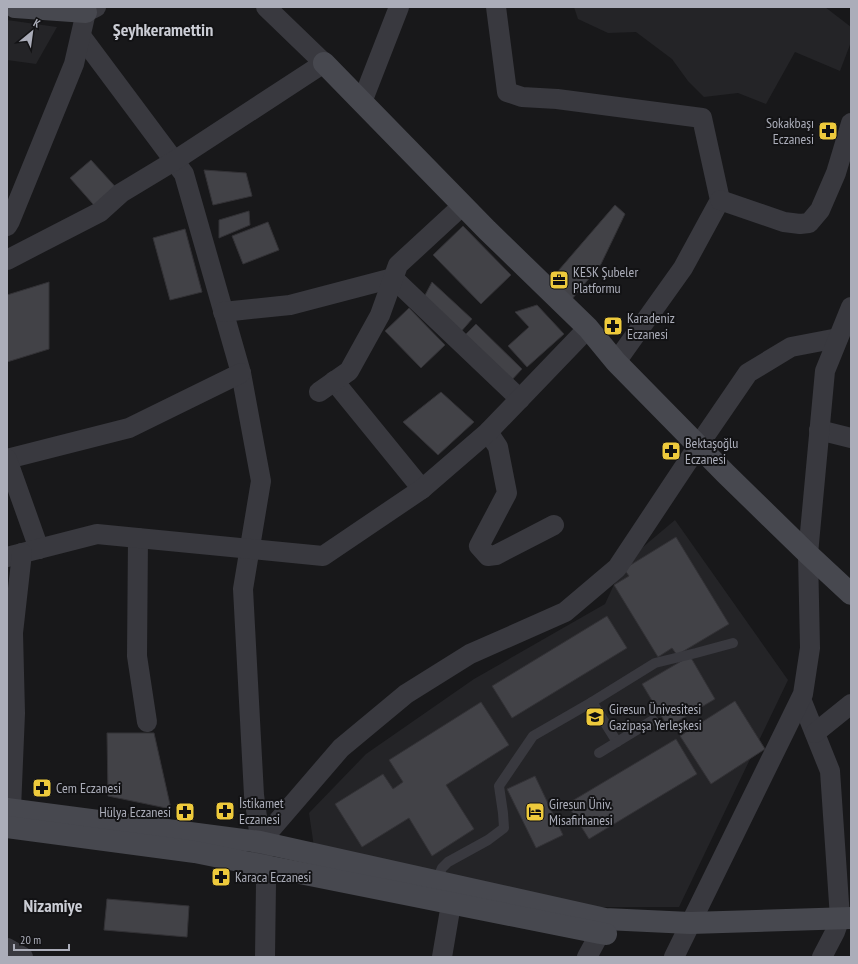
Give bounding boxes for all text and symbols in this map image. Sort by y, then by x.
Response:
north arrow [12,12,52,52]
text: K [31,16,43,31]
district label: Şeyhkeramettin [113,18,213,41]
place label: Sokakbaşı Eczanesi [766,114,814,148]
pharmacy icon: Sokakbaşı Eczanesi [817,120,839,142]
place label: KESK Şubeler Platformu [573,263,638,297]
office icon: KESK Şubeler Platformu [548,269,570,291]
place label: Karadeniz Eczanesi [627,309,675,343]
pharmacy icon: Karadeniz Eczanesi [602,315,624,337]
place label: Bektaşoğlu Eczanesi [685,434,738,468]
pharmacy icon: Bektaşoğlu Eczanesi [660,440,682,462]
place label: Giresun Ünivesitesi Gazipaşa Yerleşkesi [609,700,702,734]
school or university icon: Giresun Ünivesitesi Gazipaşa Yerleşkesi [584,706,606,728]
pharmacy icon: Cem Eczanesi [31,777,53,799]
place label: Cem Eczanesi [56,779,121,797]
place label: İstikamet Eczanesi [239,794,284,828]
place label: Giresun Üniv. Misafirhanesi [549,795,613,829]
pharmacy icon: İstikamet Eczanesi [214,800,236,822]
pharmacy icon: Hülya Eczanesi [174,801,196,823]
hotel icon: Giresun Üniv. Misafirhanesi [524,801,546,823]
place label: Hülya Eczanesi [99,803,171,821]
pharmacy icon: Karaca Eczanesi [210,866,232,888]
place label: Karaca Eczanesi [235,868,311,886]
district label: Nizamiye [24,894,83,917]
scale bar [14,926,69,952]
text: 20 m [20,932,41,947]

